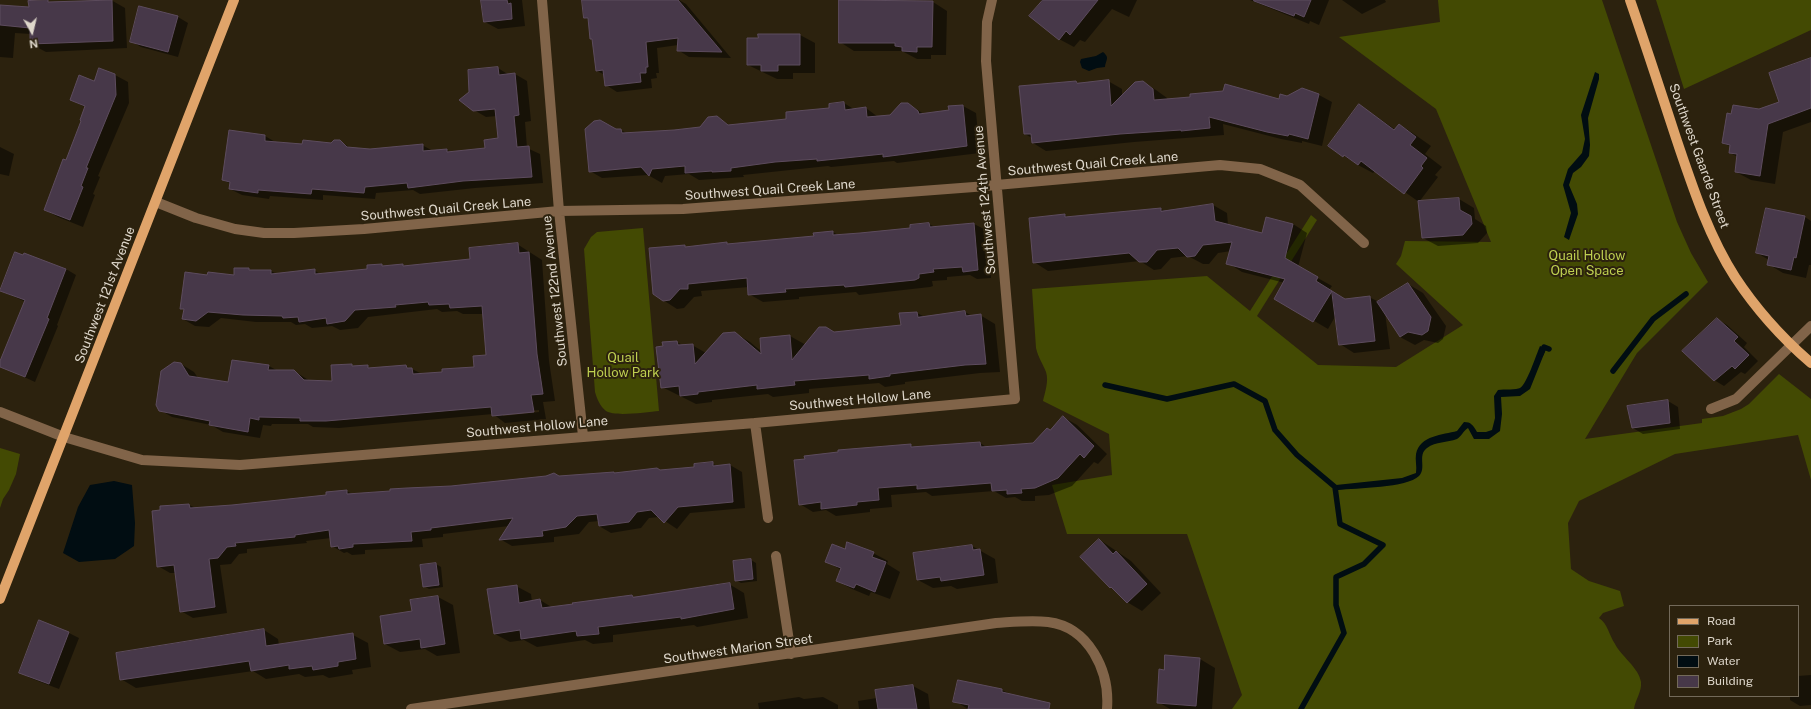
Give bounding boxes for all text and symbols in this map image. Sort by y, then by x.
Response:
north arrow [12,12,52,52]
text: N [29,37,39,50]
street label: Southwest Gaarde Street [1666,81,1732,231]
street label: Southwest 124th Avenue [971,125,999,275]
street label: Southwest Quail Creek Lane [1007,149,1179,179]
street label: Southwest Quail Creek Lane [684,176,856,204]
street label: Southwest Quail Creek Lane [360,194,532,224]
street label: Southwest 122nd Avenue [539,215,571,367]
street label: Southwest 121st Avenue [72,224,138,366]
park label: Quail Hollow Open Space [1549,248,1625,279]
park label: Quail Hollow Park [587,350,659,381]
street label: Southwest Hollow Lane [788,386,932,414]
street label: Southwest Hollow Lane [465,413,609,441]
legend [1669,605,1799,697]
text: Road [1707,614,1735,628]
street label: Southwest Marion Street [662,631,814,667]
text: Park [1707,634,1733,648]
text: Water [1707,654,1740,668]
text: Building [1707,674,1753,688]

